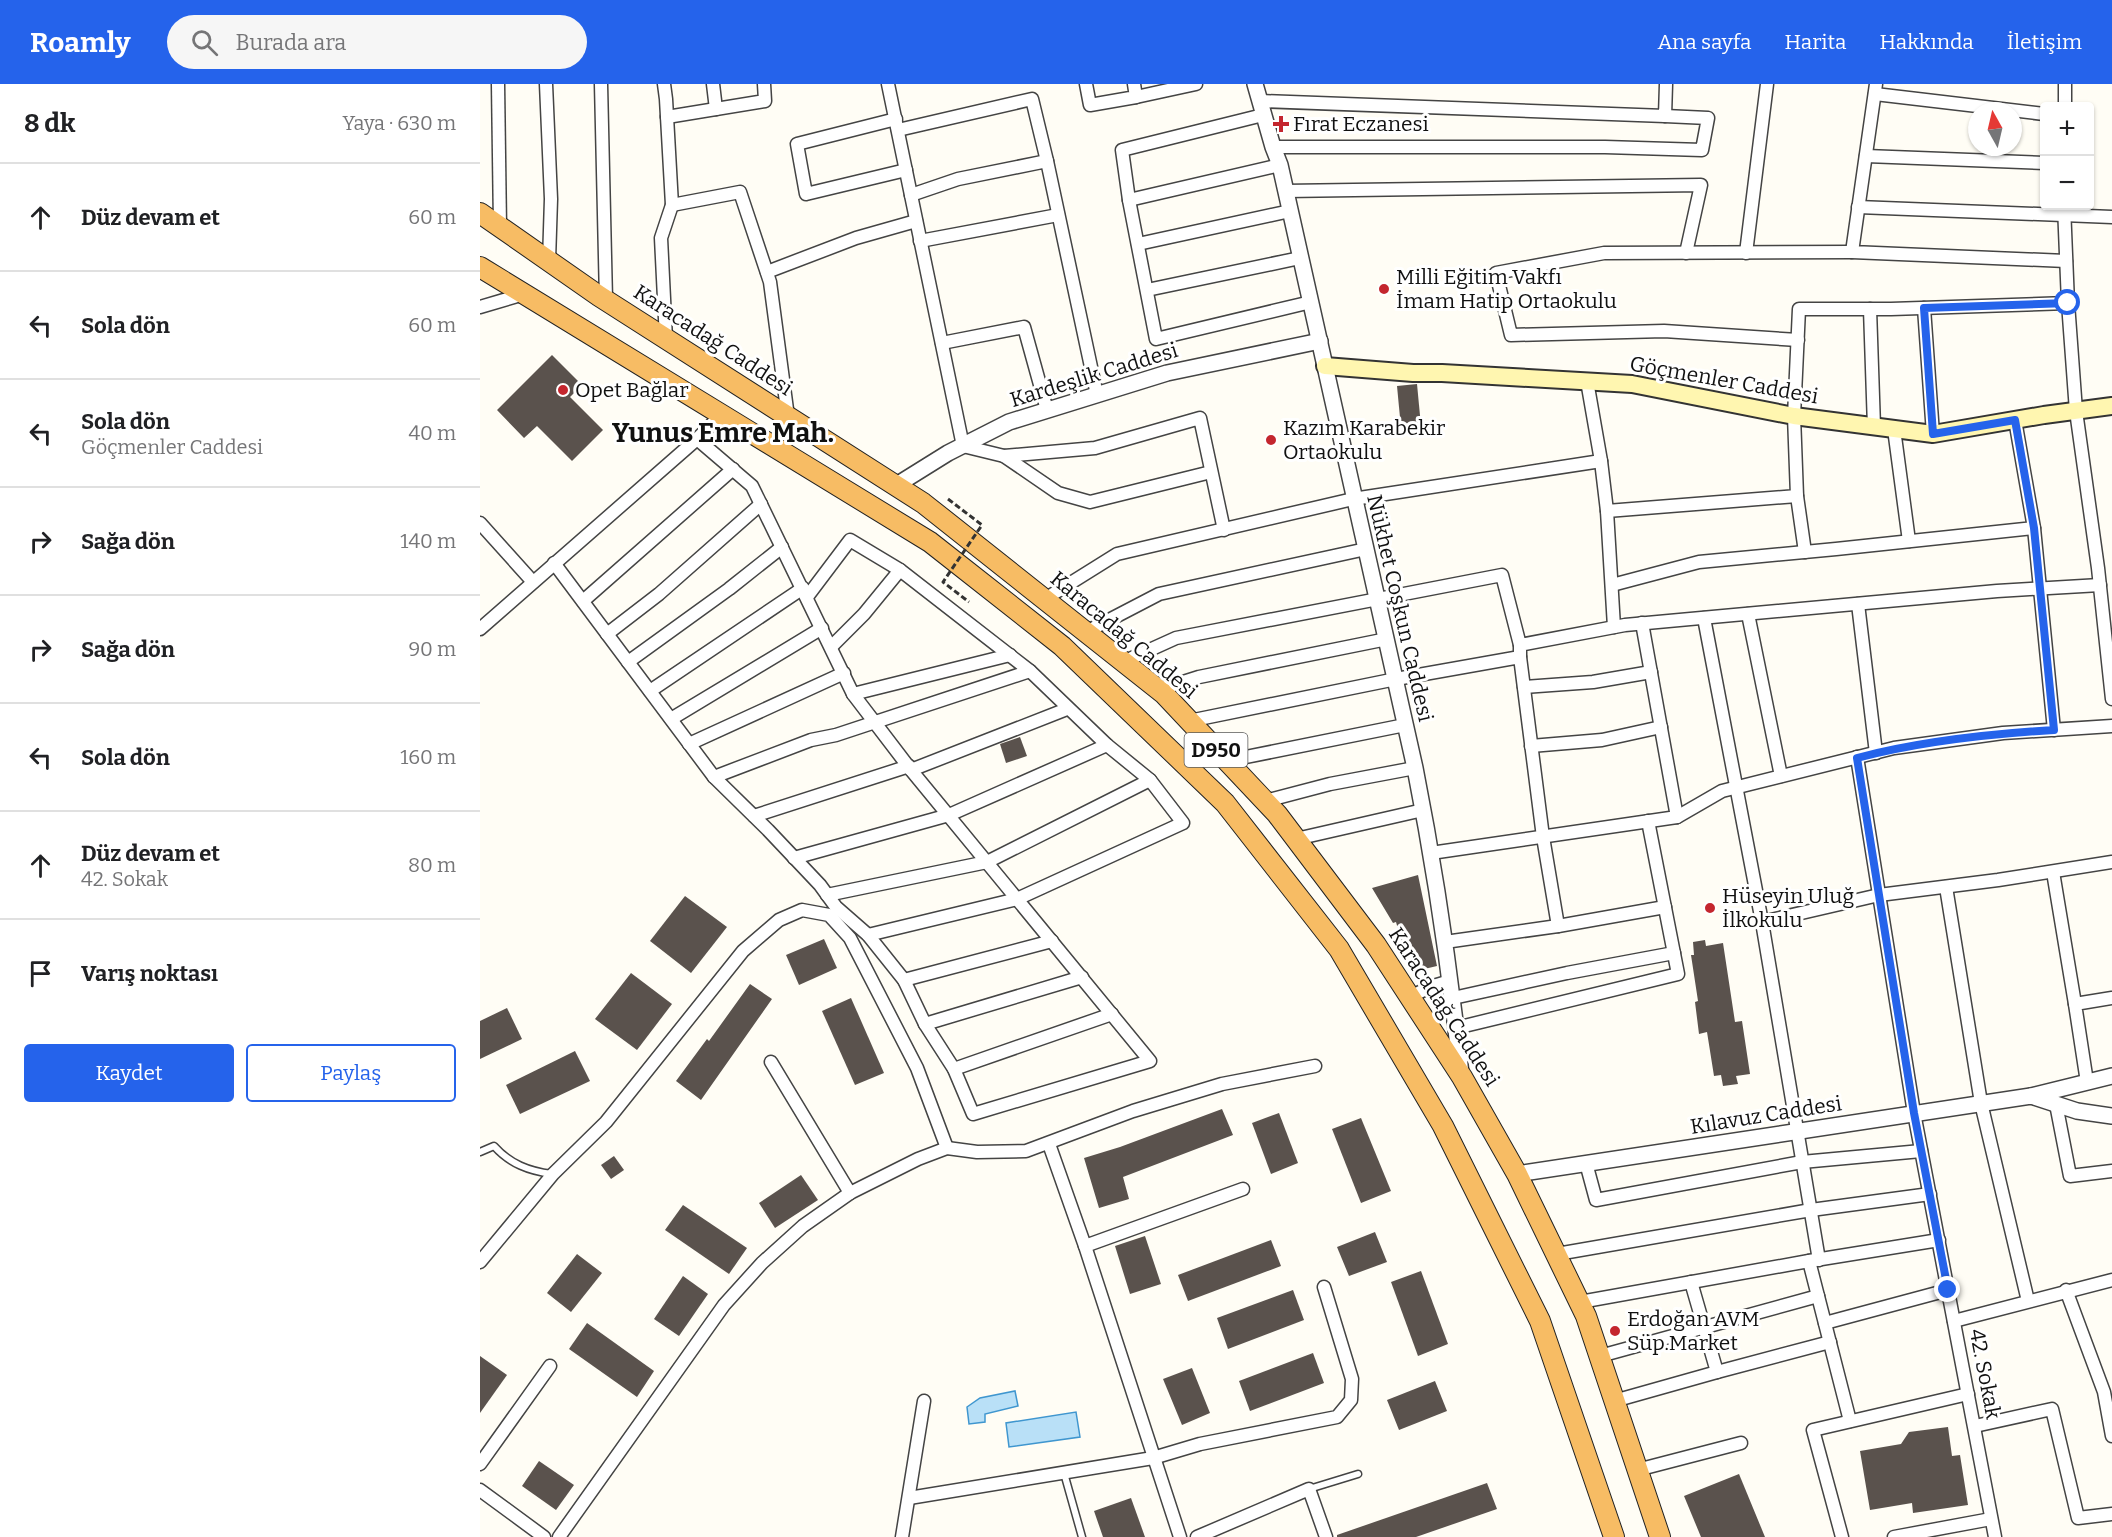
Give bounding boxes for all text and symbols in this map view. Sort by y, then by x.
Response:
search box [167,15,587,69]
text: Roamly [30,26,131,59]
icon: search [188,26,221,59]
text: Burada ara [236,29,346,56]
text: Ana sayfa [1657,29,1751,55]
text: Harita [1784,29,1846,55]
text: Hakkında [1879,29,1974,55]
text: İletişim [2007,29,2082,55]
north arrow [1968,102,2022,156]
map controls [2040,102,2094,210]
button: + [2040,102,2094,156]
text: 8 dk [24,108,75,139]
text: Yaya · 630 m [343,111,456,135]
place label: Fırat Eczanesi [1293,111,1429,137]
marker: Fırat Eczanesi [1274,117,1288,131]
button: − [2040,156,2094,210]
icon: ahead [24,201,57,234]
text: Düz devam et [81,204,220,231]
text: 60 m [408,205,456,229]
place label: Milli Eğitim Vakfı İmam Hatip Ortaokulu [1396,264,1617,314]
street label: Karacadağ Caddesi [629,279,797,401]
marker: Milli Eğitim Vakfı İmam Hatip Ortaokulu [1377,282,1391,296]
route start [2054,289,2080,315]
icon: left [24,309,57,342]
text: Sola dön [81,312,170,339]
text: 60 m [408,313,456,337]
street label: Kardeşlik Caddesi [1007,337,1181,413]
street label: Göçmenler Caddesi [1628,351,1820,409]
place label: Opet Bağlar [575,377,689,403]
marker: Opet Bağlar [556,383,570,397]
text: Sola dön [81,408,170,435]
place label: Kazım Karabekir Ortaokulu [1283,415,1445,465]
icon: left [24,417,57,450]
district label: Yunus Emre Mah. [612,417,834,449]
text: 40 m [408,421,456,445]
marker: Kazım Karabekir Ortaokulu [1264,433,1278,447]
text: Göçmenler Caddesi [81,435,263,459]
street label: Nükhet Coşkun Caddesi [1361,492,1439,724]
icon: right [24,525,57,558]
text: Sağa dön [81,528,175,555]
text: 140 m [400,529,456,553]
street label: Karacadağ Caddesi [1045,566,1203,704]
icon: right [24,633,57,666]
text: Sağa dön [81,636,175,663]
text: 90 m [408,637,456,661]
road number: D950 [1184,733,1248,767]
icon: left [24,741,57,774]
text: Sola dön [81,744,170,771]
text: 160 m [400,745,456,769]
text: Düz devam et [81,840,220,867]
icon: ahead [24,849,57,882]
text: 80 m [408,853,456,877]
text: 42. Sokak [81,867,168,891]
place label: Hüseyin Uluğ İlkokulu [1722,883,1854,933]
marker: Hüseyin Uluğ İlkokulu [1703,901,1717,915]
street label: Karacadağ Caddesi [1383,923,1505,1091]
icon: arrive [24,957,57,990]
text: Varış noktası [81,960,218,987]
button: Kaydet [24,1044,234,1102]
button: Paylaş [246,1044,456,1102]
street label: Kılavuz Caddesi [1688,1090,1844,1140]
route end [1934,1276,1960,1302]
place label: Erdoğan AVM Süp.Market [1627,1306,1759,1356]
marker: Erdoğan AVM Süp.Market [1608,1324,1622,1338]
street label: 42. Sokak [1964,1327,2007,1421]

